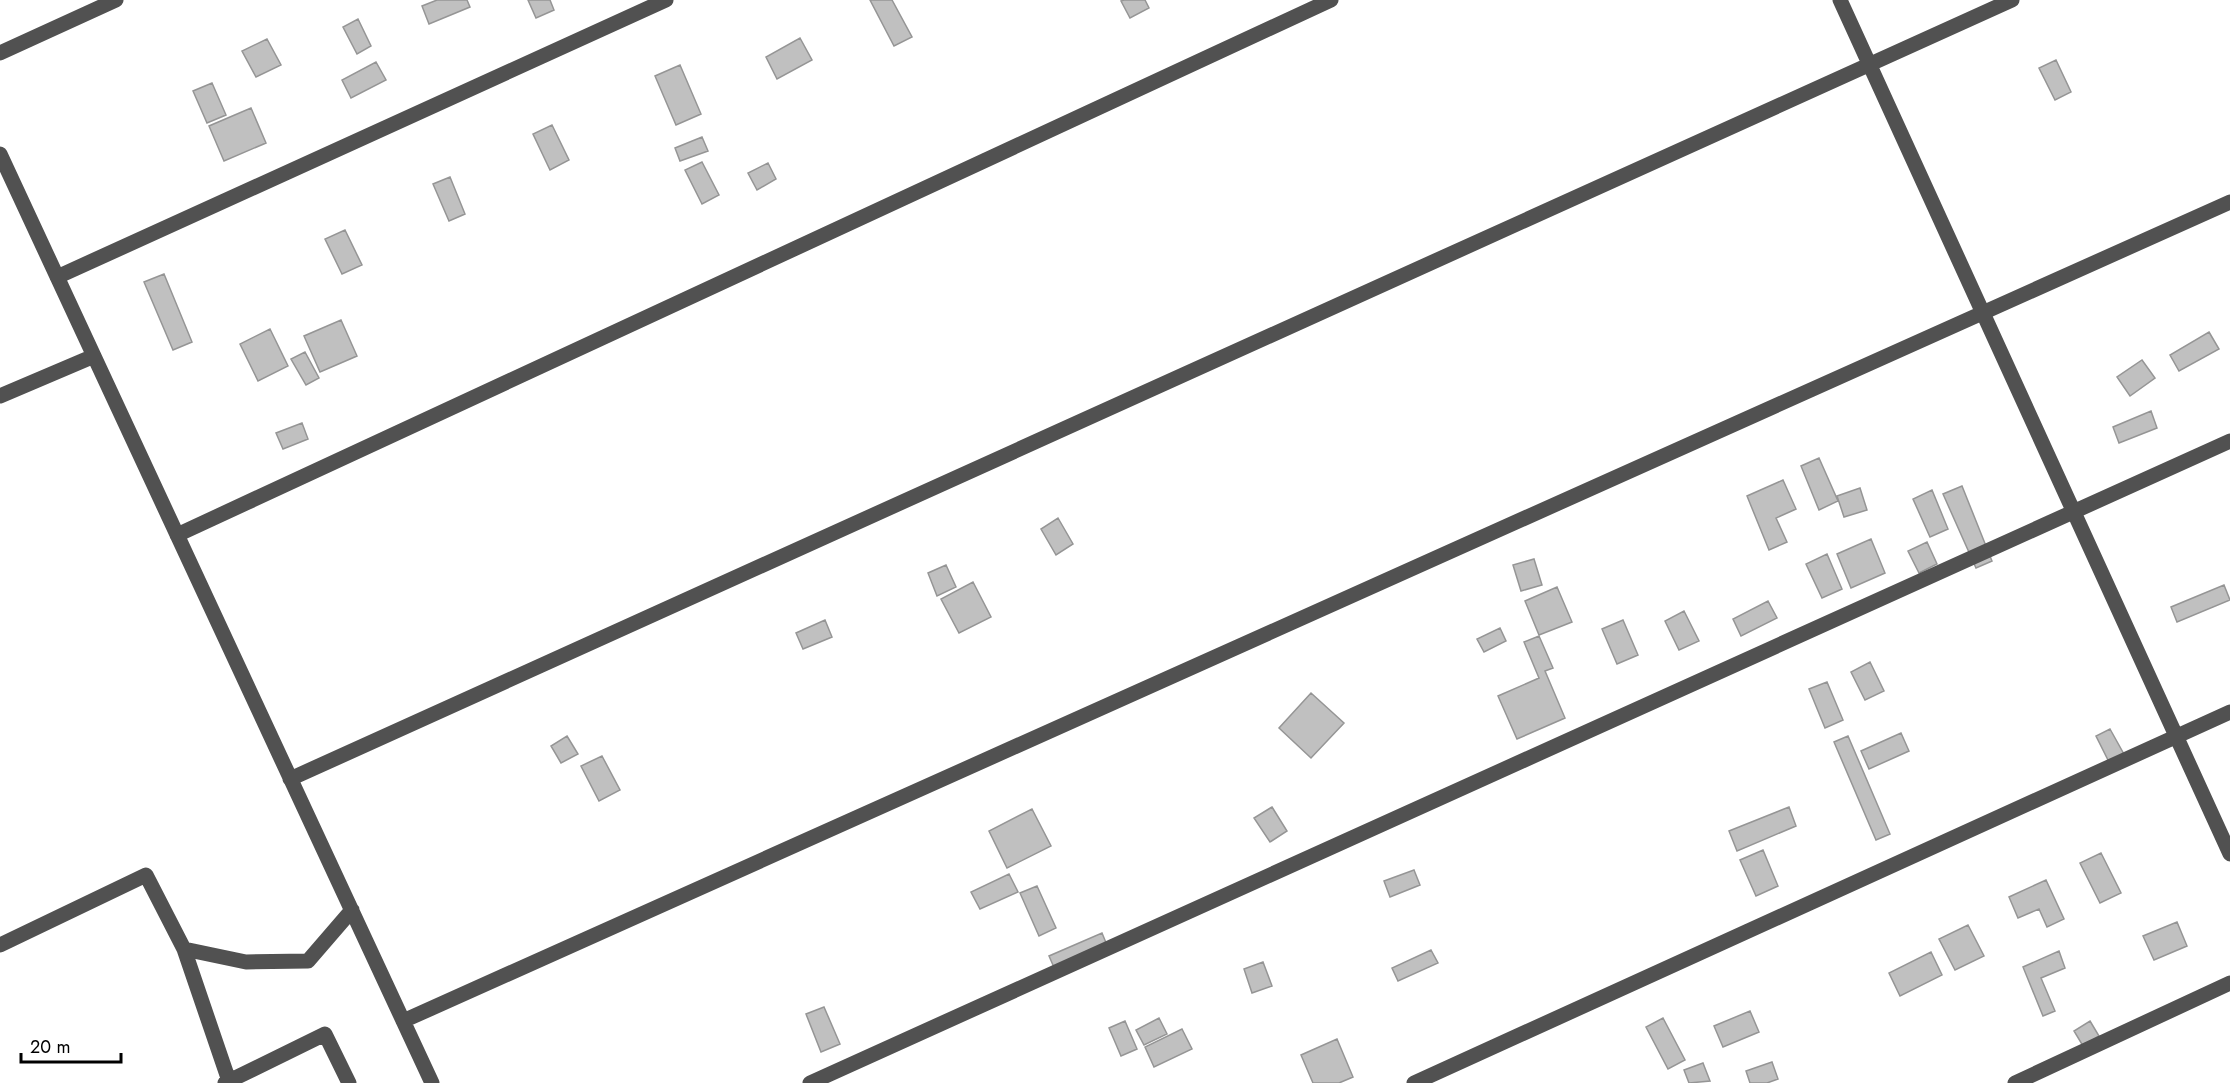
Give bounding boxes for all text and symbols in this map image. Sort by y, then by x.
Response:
scale bar [21,1026,122,1064]
text: 20 m [30,1034,70,1060]

